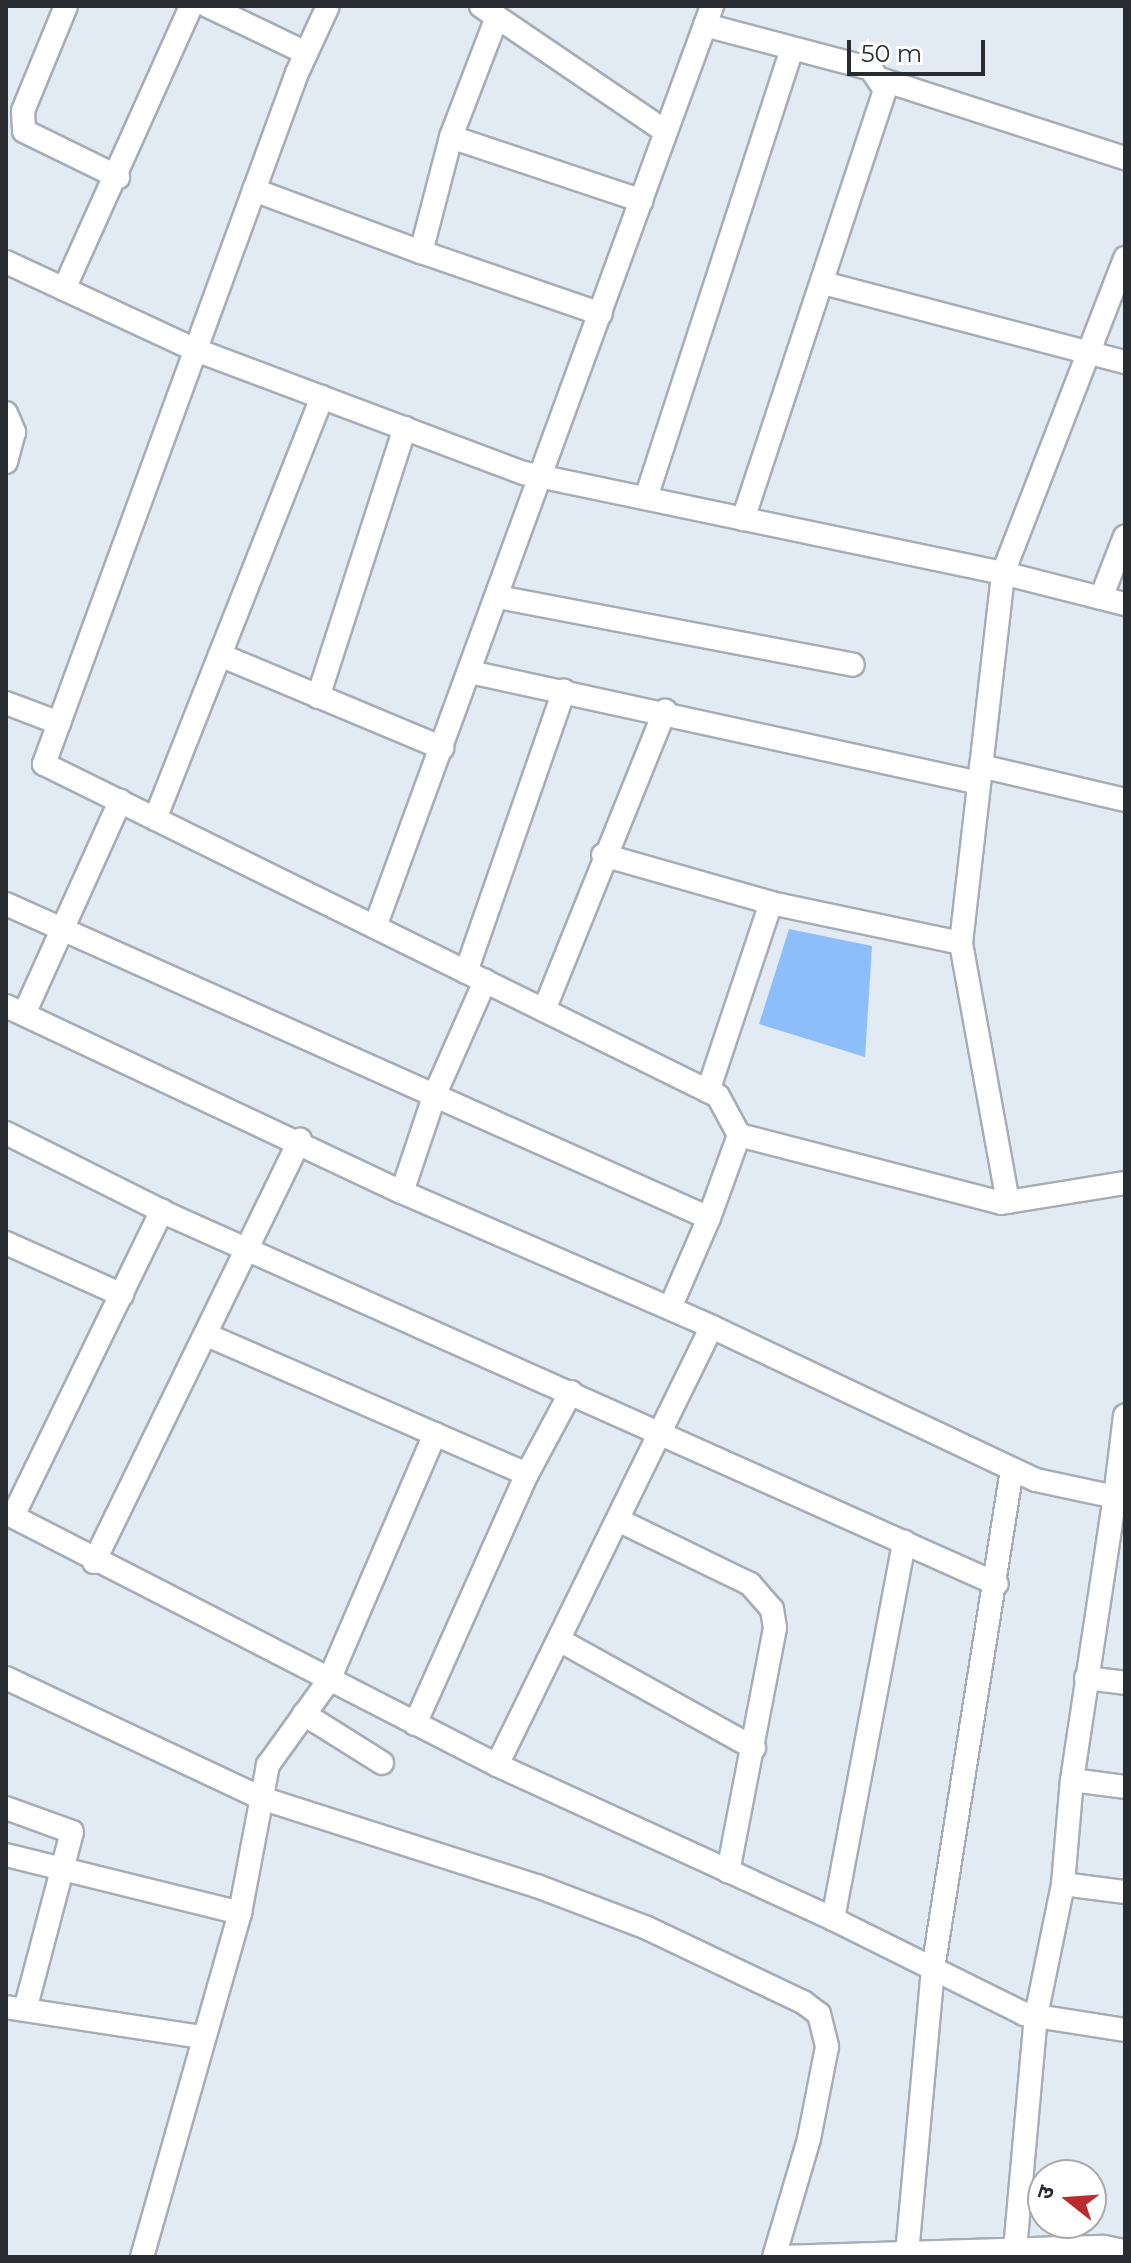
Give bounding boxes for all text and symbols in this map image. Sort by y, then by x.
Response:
scale bar [851,24,989,74]
text: 50 m [861,39,922,68]
north arrow [1027,2159,1107,2239]
text: उ [1031,2182,1060,2203]

